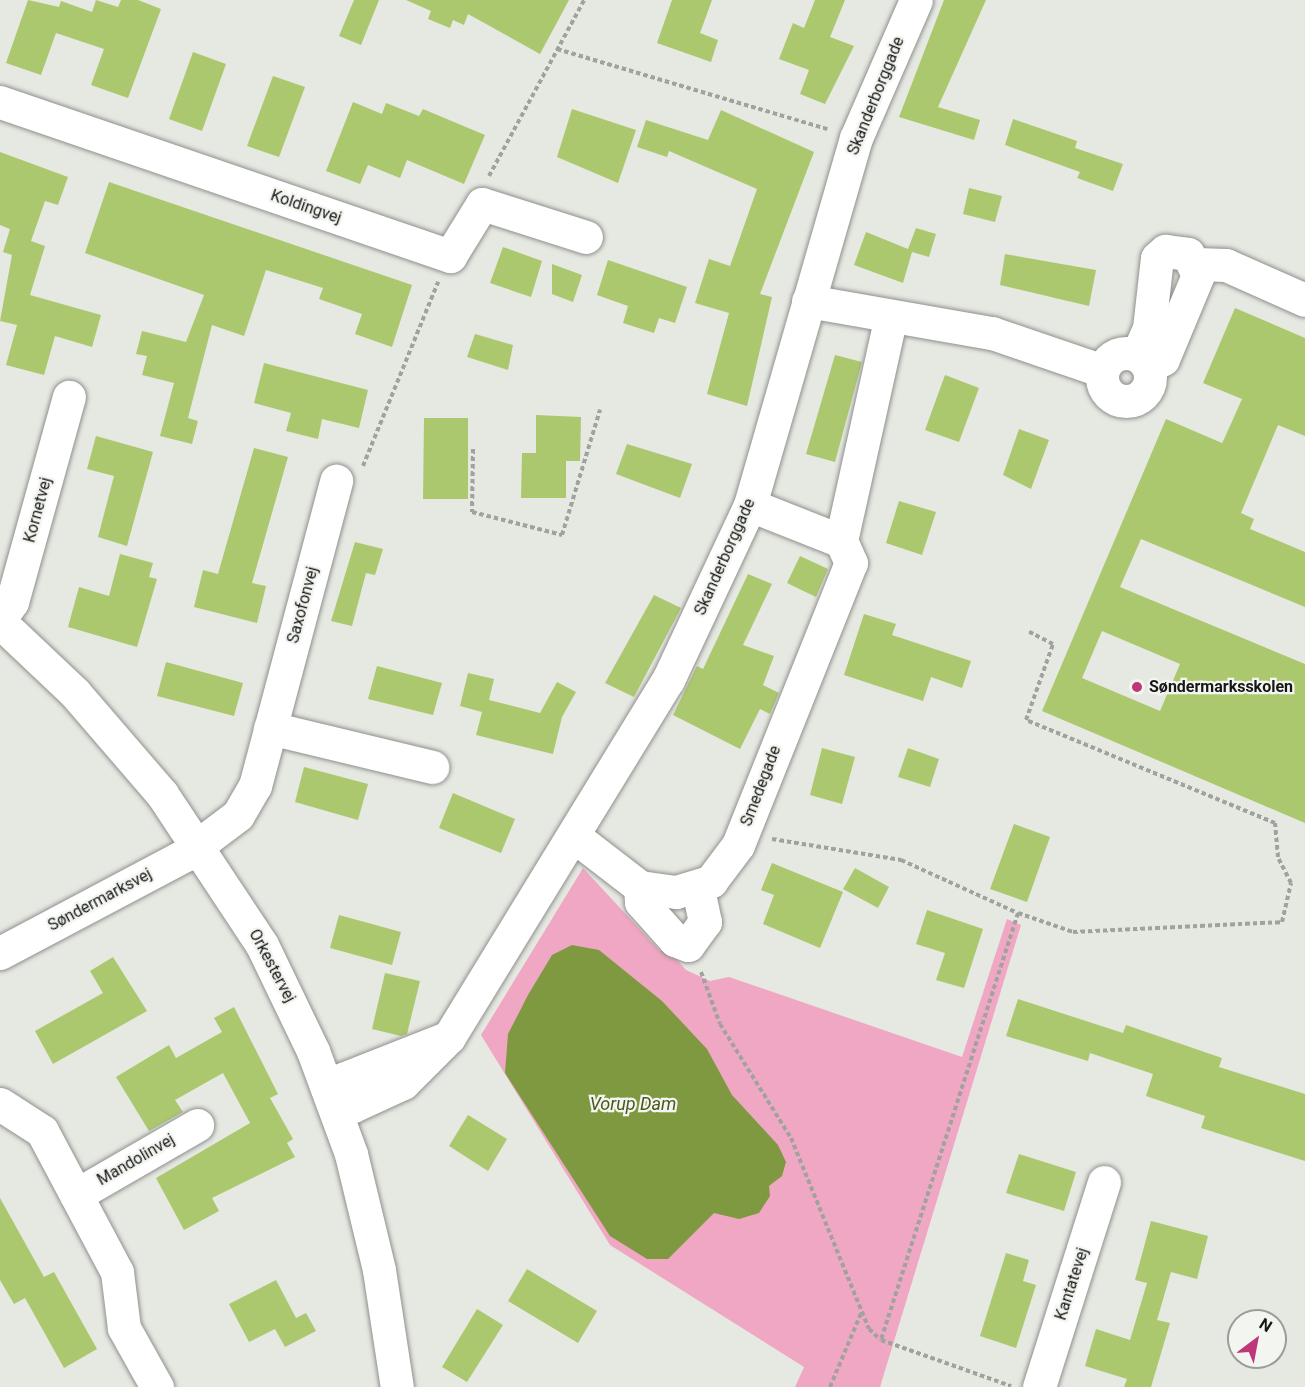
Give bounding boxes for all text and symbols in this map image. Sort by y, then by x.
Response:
street label: Skanderborggade [844,34,908,158]
street label: Koldingvej [268,186,344,228]
street label: Kornetvej [20,475,56,545]
street label: Skanderborggade [691,496,759,618]
street label: Saxofonvej [284,565,322,645]
place label: Søndermarksskolen [1149,677,1293,697]
marker: Søndermarksskolen [1130,680,1144,694]
street label: Smedegade [737,743,785,829]
street label: Søndermarksvej [45,865,155,935]
street label: Orkestervej [245,926,299,1006]
water label: Vorup Dam [590,1093,676,1115]
street label: Mandolinvej [94,1130,178,1190]
street label: Kantatevej [1051,1245,1093,1323]
north arrow [1227,1309,1287,1369]
text: N [1256,1314,1276,1336]

